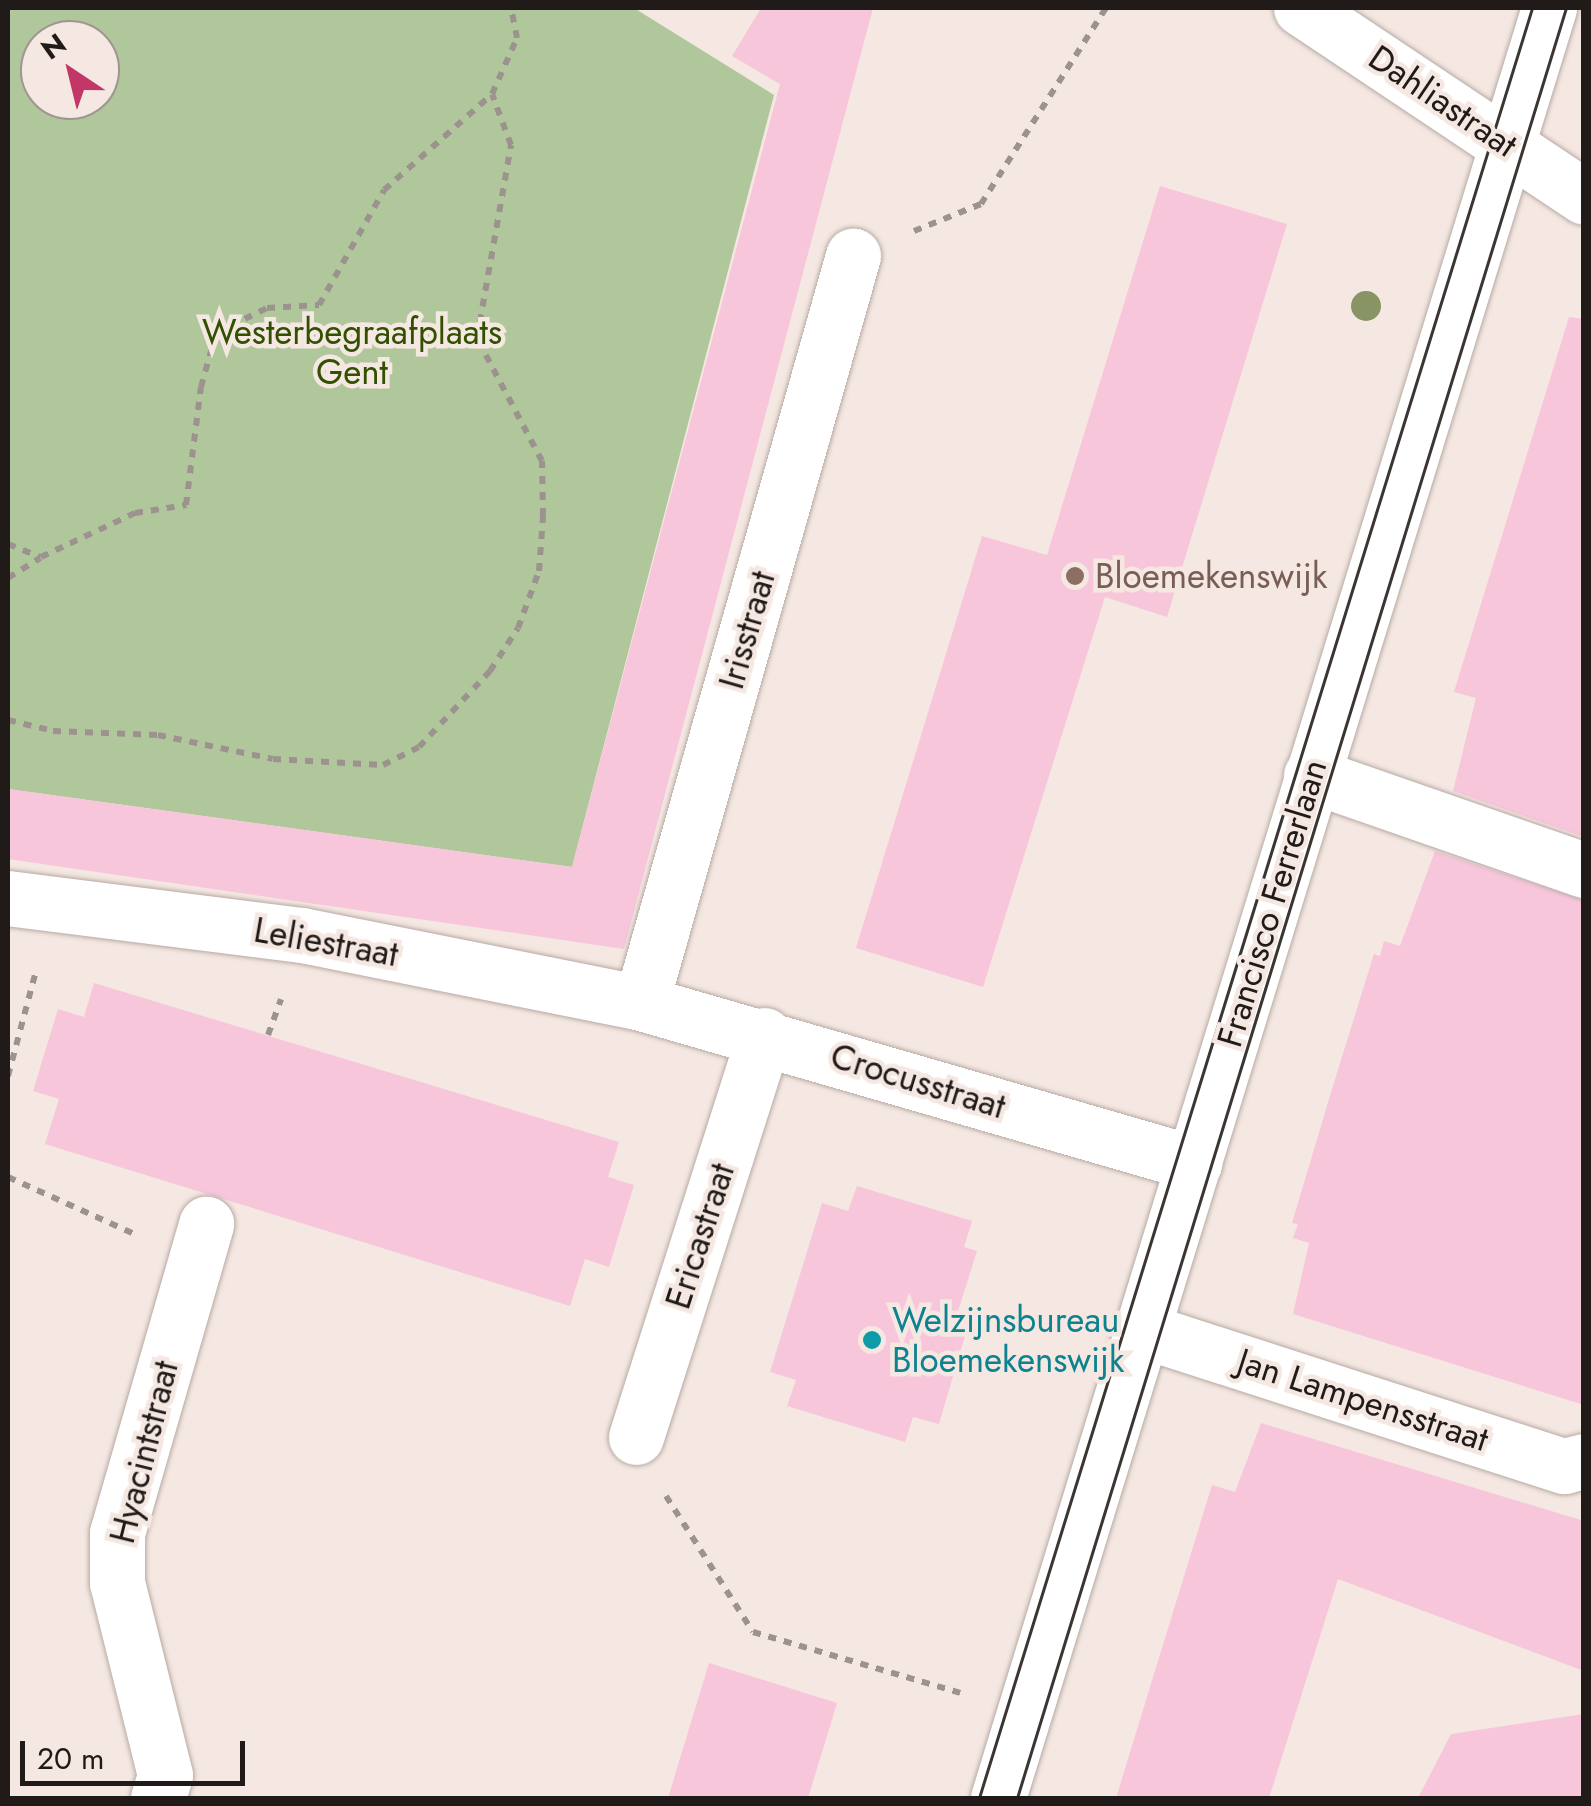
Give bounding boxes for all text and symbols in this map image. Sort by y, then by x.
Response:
north arrow [20,20,120,120]
text: N [33,23,75,70]
street label: Dahliastraat [1361,36,1525,166]
park label: Westerbegraafplaats Gent [202,311,502,393]
place label: Bloemekenswijk [1095,555,1327,597]
marker: Bloemekenswijk [1064,565,1086,587]
street label: Irisstraat [710,566,784,694]
street label: Francisco Ferrerlaan [1208,754,1336,1052]
street label: Leliestraat [251,909,401,975]
street label: Crocusstraat [826,1035,1010,1127]
street label: Ericastraat [657,1158,743,1314]
place label: Welzijnsbureau Bloemekenswijk [892,1299,1124,1381]
marker: Welzijnsbureau Bloemekenswijk [861,1329,883,1351]
street label: Jan Lampensstraat [1232,1340,1494,1460]
street label: Hyacintstraat [101,1356,187,1548]
scale bar [25,1721,250,1783]
text: 20 m [37,1737,104,1780]

